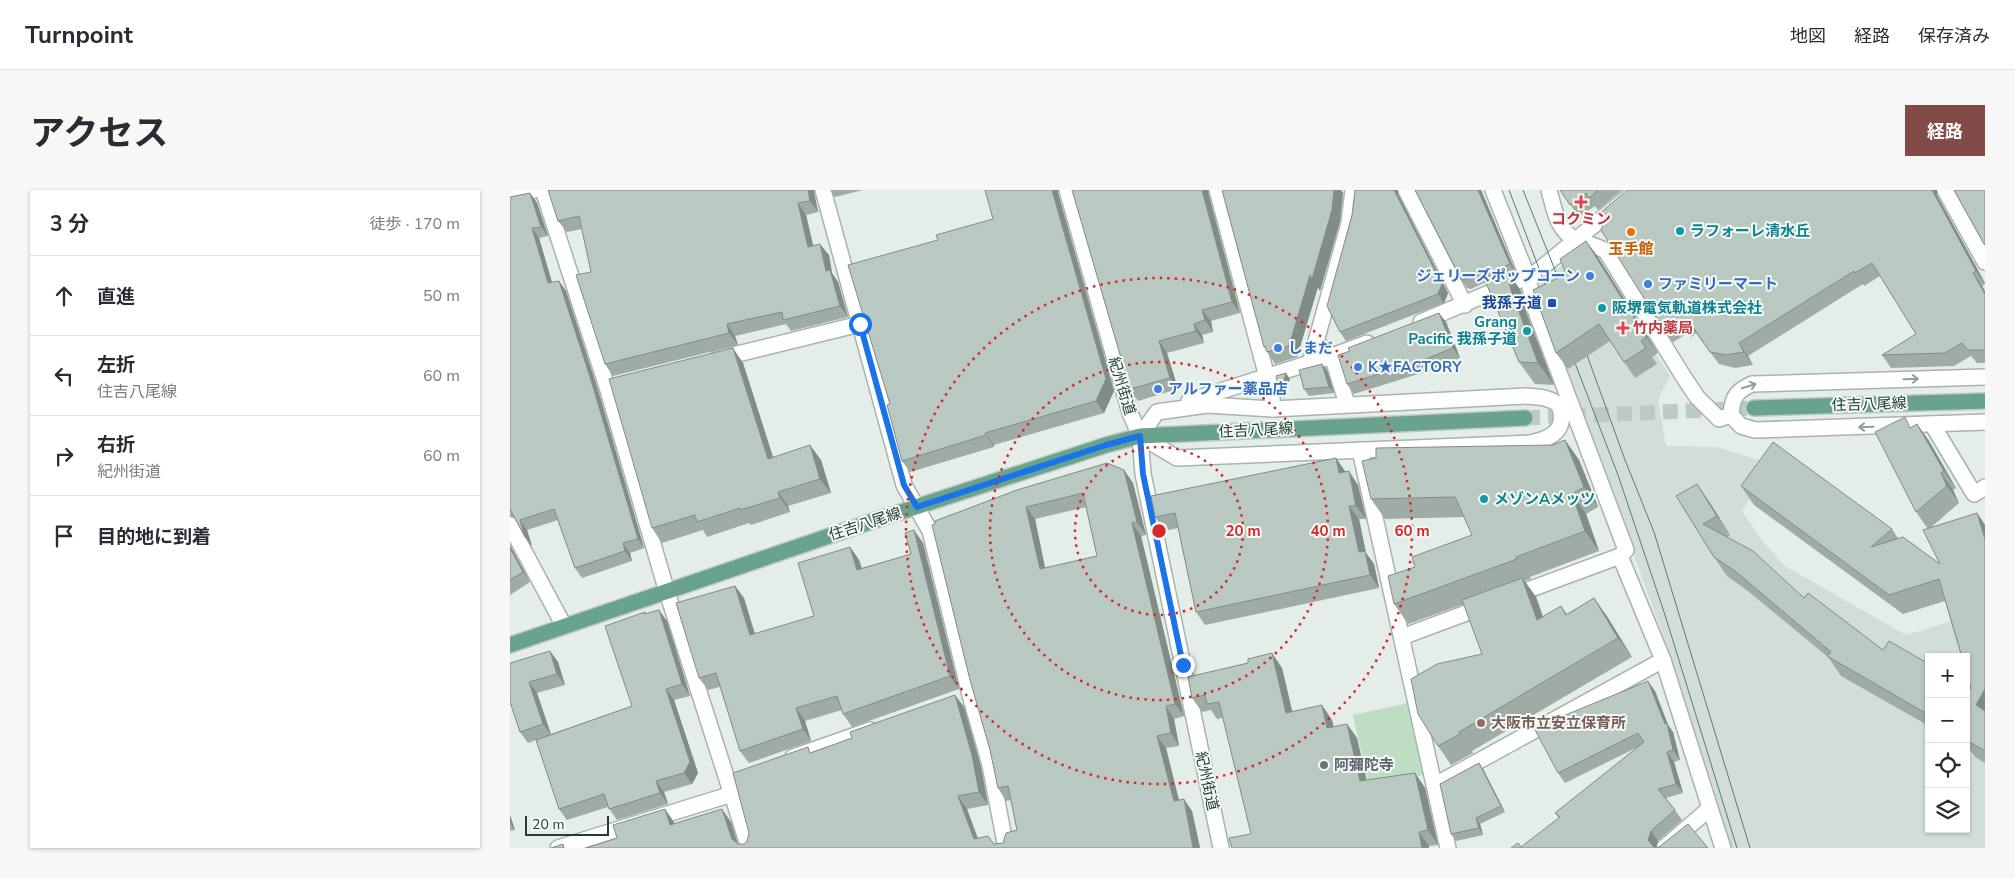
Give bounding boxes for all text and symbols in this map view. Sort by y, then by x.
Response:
text: Turnpoint [25,19,133,51]
text: 地図 [1790,24,1826,48]
text: 経路 [1854,24,1890,48]
text: 保存済み [1918,24,1990,48]
button: 経路 [1905,105,1985,156]
text: アクセス [30,110,168,157]
marker: コクミン [1575,196,1587,208]
place label: コクミン [1551,209,1611,229]
text: 3 分 [50,210,89,238]
text: 徒歩 · 170 m [370,213,460,235]
place label: ラフォーレ清水丘 [1690,221,1810,241]
marker: ラフォーレ清水丘 [1674,225,1686,237]
marker: 玉手館 [1625,226,1637,238]
place label: 玉手館 [1608,239,1654,259]
place label: ジェリーズポップコーン [1416,266,1580,286]
marker: ジェリーズポップコーン [1584,270,1596,282]
place label: ファミリーマート [1658,274,1778,294]
marker: ファミリーマート [1642,278,1654,290]
icon: ahead [50,282,78,310]
text: 直進 [97,284,135,310]
text: 50 m [423,285,460,307]
place label: 我孫子道 [1482,293,1542,313]
marker: 我孫子道 [1546,297,1558,309]
place label: 阪堺電気軌道株式会社 [1612,298,1762,318]
marker: 阪堺電気軌道株式会社 [1596,302,1608,314]
place label: Grang Pacific 我孫子道 [1408,312,1517,349]
route start [849,313,872,336]
place label: 竹内薬局 [1633,318,1693,338]
marker: 竹内薬局 [1617,322,1629,334]
marker: Grang Pacific 我孫子道 [1521,325,1533,337]
place label: しまだ [1288,338,1333,358]
marker: しまだ [1272,342,1284,354]
text: 左折 [97,352,135,378]
street label: 紀州街道 [1104,354,1140,418]
place label: K★FACTORY [1368,357,1462,377]
marker: K★FACTORY [1352,361,1364,373]
icon: left [50,362,78,390]
text: 60 m [423,365,460,387]
one-way arrow [1902,374,1919,384]
place label: アルファー薬品店 [1168,379,1288,399]
text: 住吉八尾線 [97,381,177,403]
one-way arrow [1741,381,1757,391]
marker: アルファー薬品店 [1152,383,1164,395]
street label: 住吉八尾線 [1831,393,1907,415]
street label: 住吉八尾線 [1218,418,1294,442]
one-way arrow [1859,422,1875,431]
text: 右折 [97,432,135,458]
icon: right [50,442,78,470]
text: 60 m [423,445,460,467]
text: 紀州街道 [97,461,161,483]
place label: メゾンAメッツ [1494,489,1595,509]
marker: メゾンAメッツ [1478,493,1490,505]
street label: 住吉八尾線 [826,503,904,545]
text: 20 m [1225,521,1261,541]
text: 40 m [1310,521,1346,541]
text: 60 m [1394,521,1430,541]
icon: arrive [50,522,78,550]
centre of rings [1150,522,1168,540]
text: 目的地に到着 [97,524,211,550]
map controls [1925,653,1970,833]
button: + [1925,653,1970,698]
route end [1172,654,1195,677]
button: − [1925,698,1970,743]
place label: 大阪市立安立保育所 [1491,713,1626,733]
marker: 大阪市立安立保育所 [1475,717,1487,729]
button: locate [1925,743,1970,788]
street label: 紀州街道 [1191,750,1223,812]
place label: 阿彌陀寺 [1334,755,1394,775]
marker: 阿彌陀寺 [1318,759,1330,771]
button: layers [1925,788,1970,833]
scale bar [525,813,609,836]
text: 20 m [532,815,564,834]

